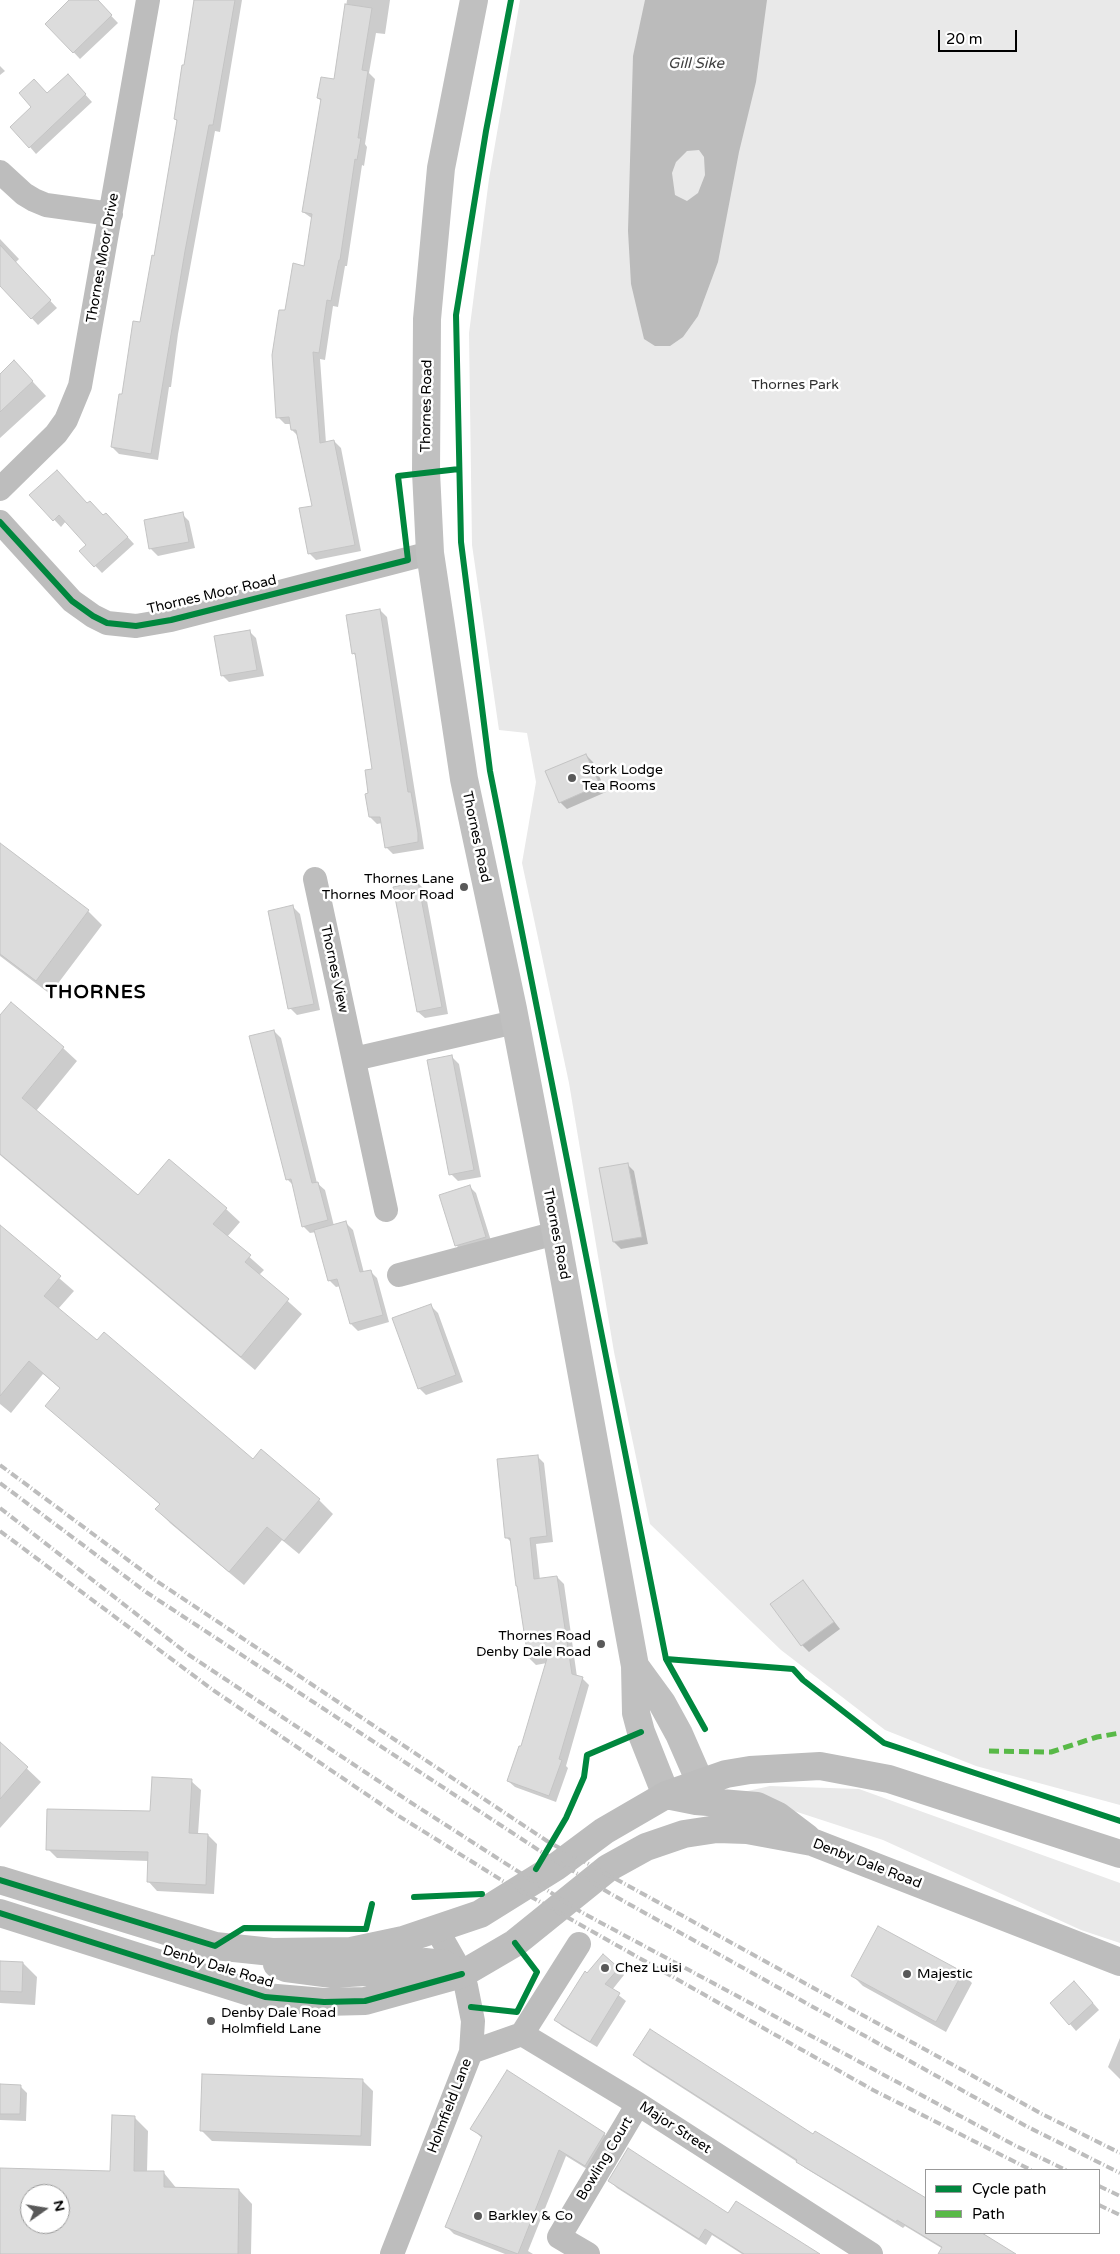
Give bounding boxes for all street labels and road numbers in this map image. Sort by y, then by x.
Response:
street label: Thornes Moor Drive [83,192,123,324]
street label: Thornes Road [418,359,436,453]
street label: Thornes Moor Road [146,572,278,618]
street label: Thornes Road [458,790,494,884]
street label: Thornes View [316,923,352,1015]
street label: Thornes Road [539,1187,573,1281]
street label: Denby Dale Road [810,1836,924,1892]
street label: Denby Dale Road [161,1942,275,1992]
street label: Holmfield Lane [424,2056,476,2156]
street label: Major Street [636,2098,714,2158]
street label: Bowling Court [574,2114,636,2204]

